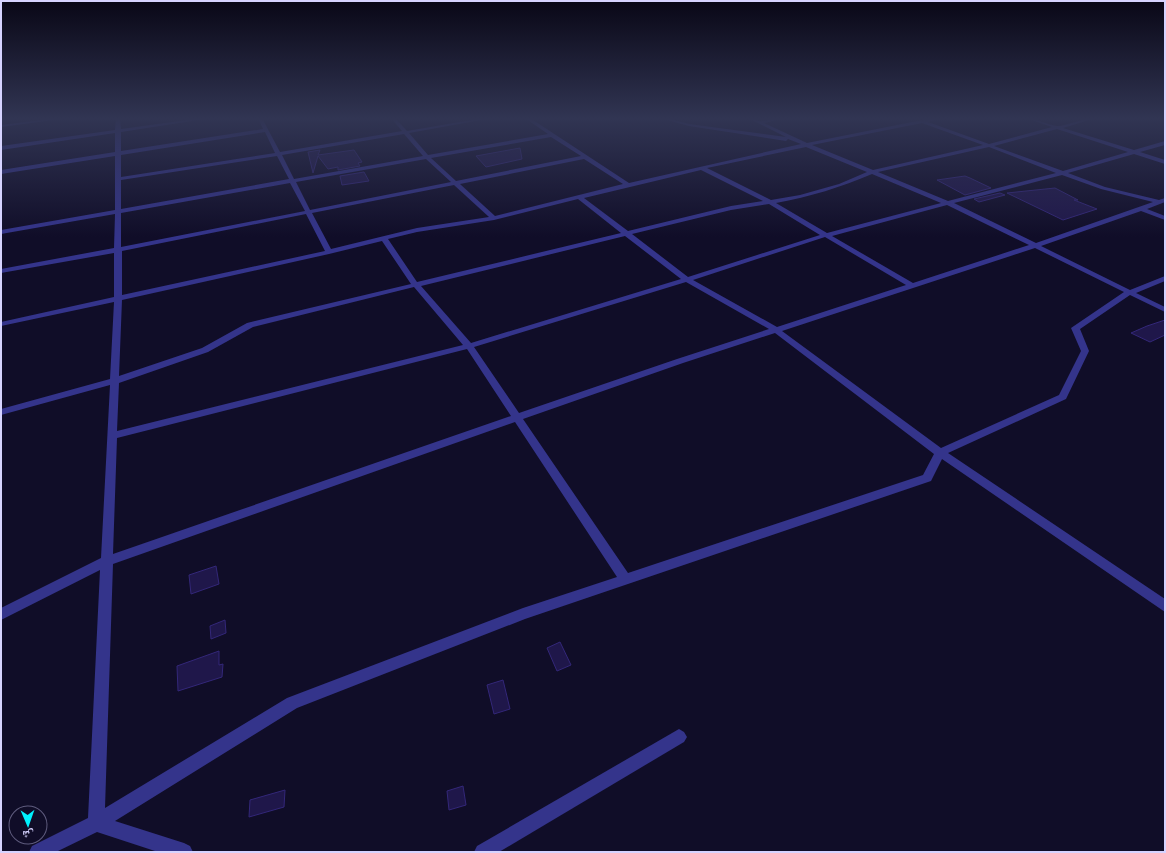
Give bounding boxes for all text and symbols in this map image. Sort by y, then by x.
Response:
north arrow [8,805,48,845]
text: ش [22,827,34,841]

